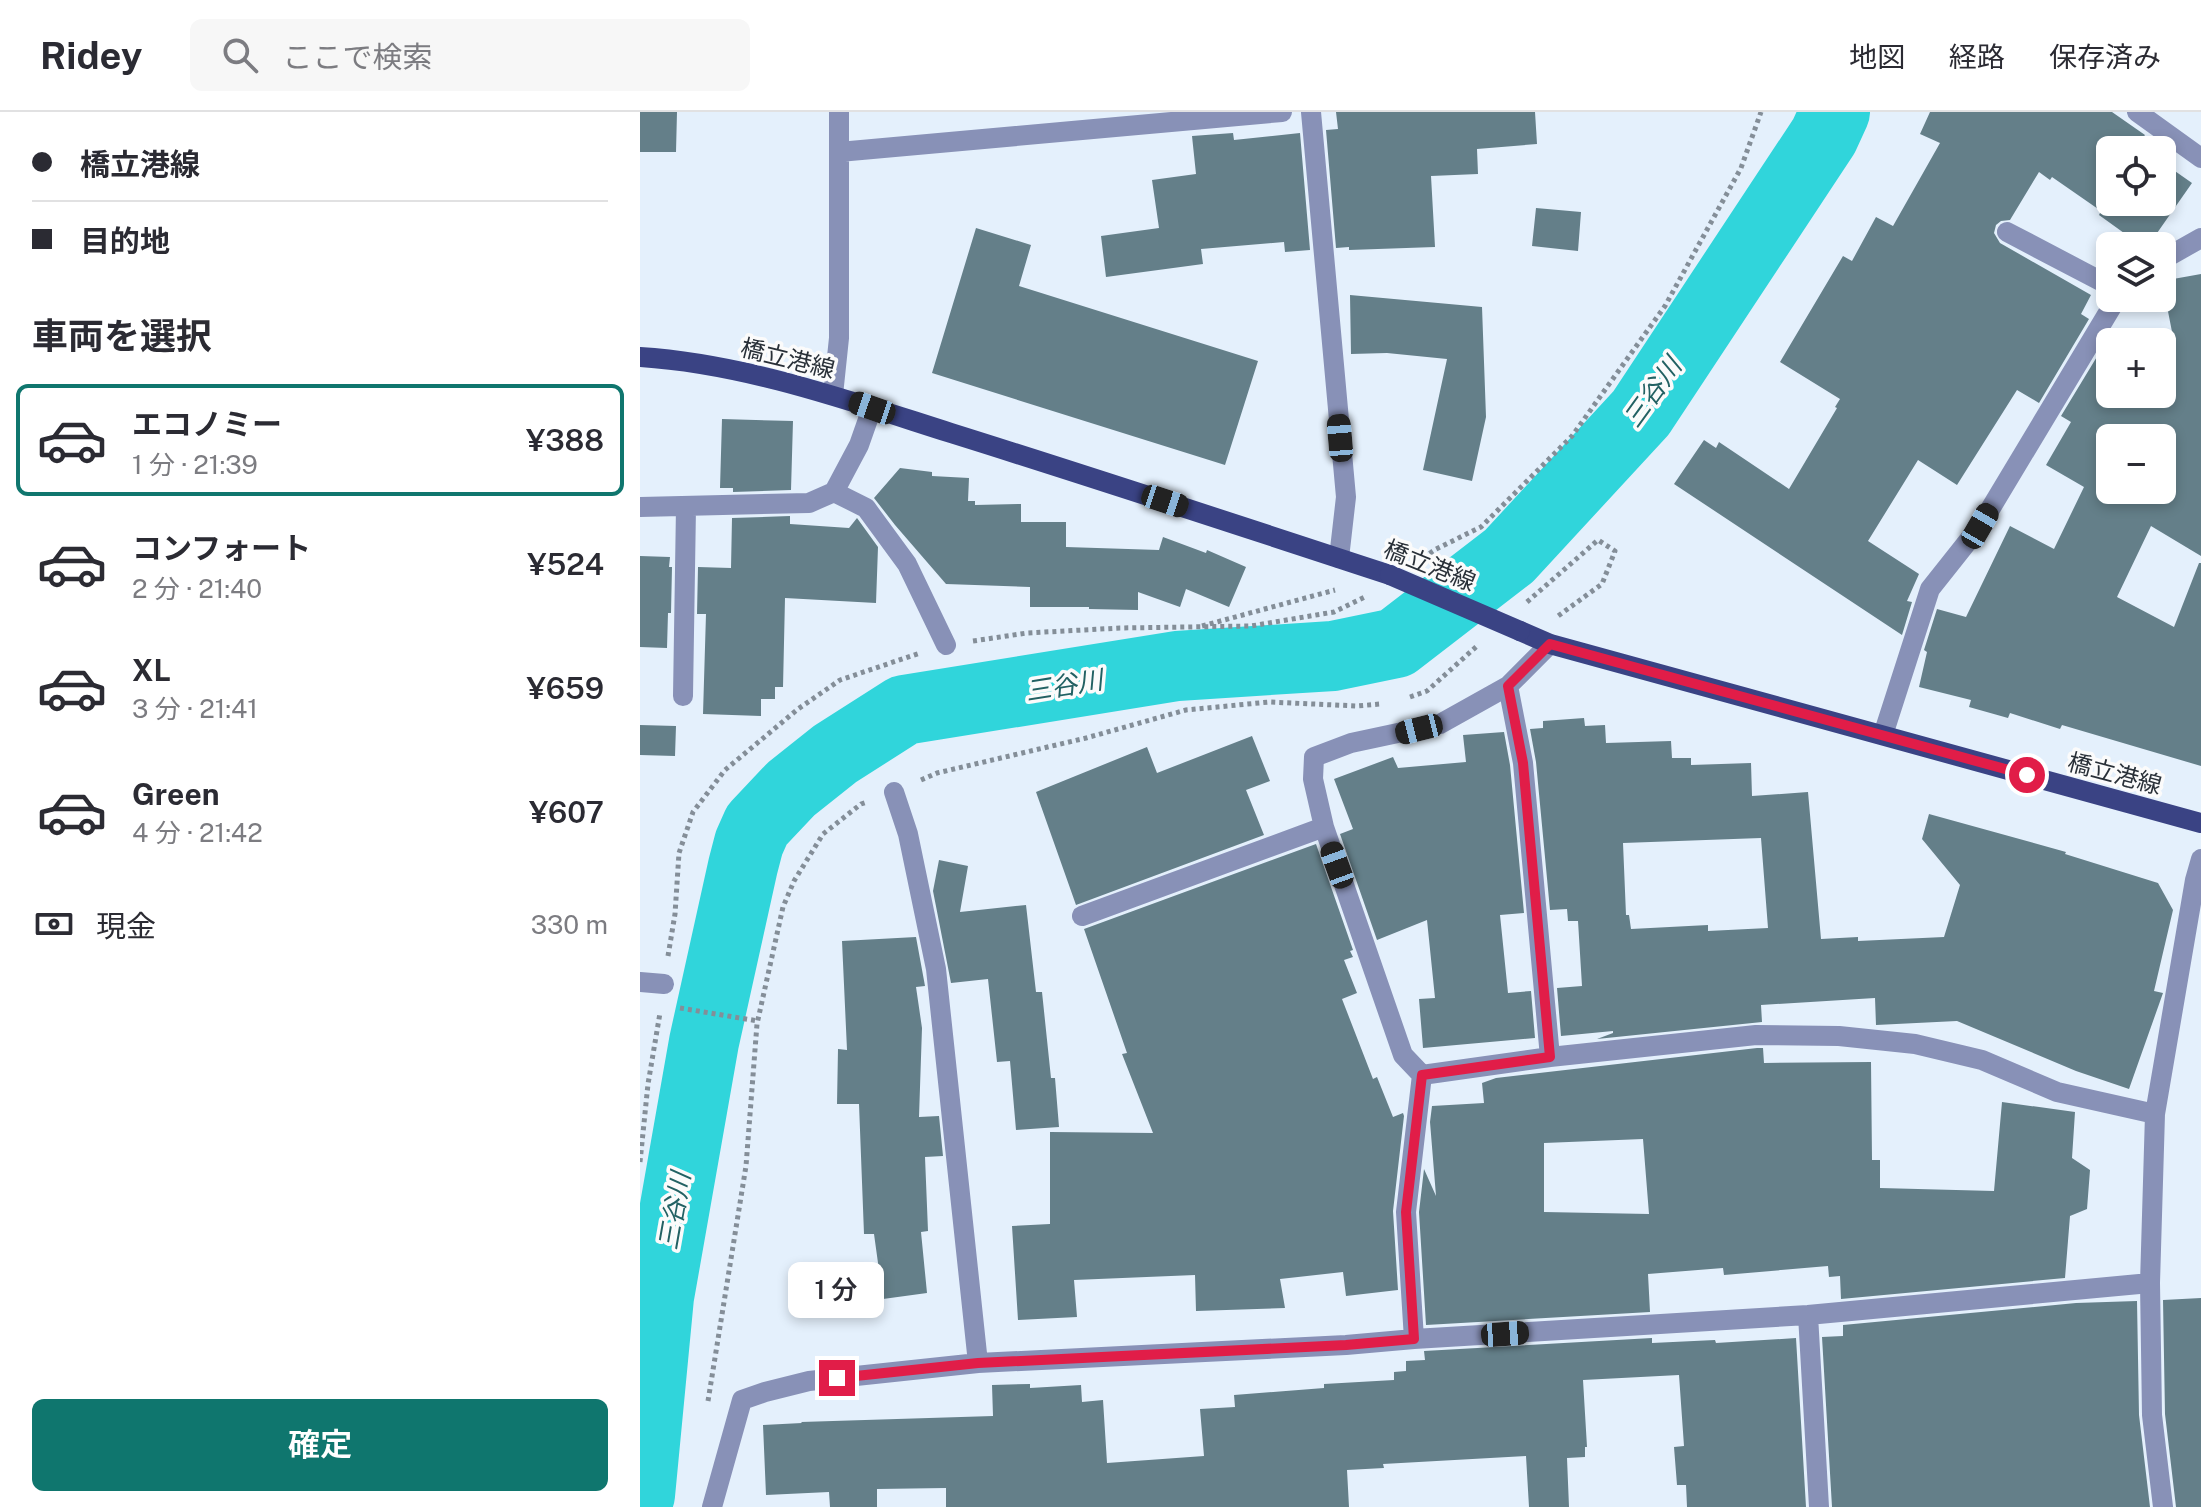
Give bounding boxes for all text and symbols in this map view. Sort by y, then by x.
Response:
search box [190,19,750,91]
text: Ridey [40,33,142,78]
icon: search [218,33,262,77]
text: ここで検索 [282,39,432,75]
text: 地図 [1849,40,1905,73]
text: 経路 [1949,40,2005,73]
text: 保存済み [2049,40,2161,73]
map controls [2096,136,2176,504]
button: locate [2096,136,2176,216]
text: 橋立港線 [80,146,200,182]
text: 目的地 [80,223,170,259]
button: layers [2096,232,2176,312]
text: 車両を選択 [32,315,212,357]
button: + [2096,328,2176,408]
street label: 橋立港線 [738,333,838,383]
water label: 三谷川 [1617,349,1689,433]
car [845,389,899,427]
icon: car [36,404,108,476]
text: エコノミー [132,406,282,442]
car [1326,413,1354,463]
text: ¥388 [526,422,604,458]
button: − [2096,424,2176,504]
text: 1 分 · 21:39 [132,449,258,480]
car [1138,482,1192,520]
car [1958,499,2002,553]
icon: car [36,528,108,600]
text: コンフォート [132,530,311,566]
street label: 橋立港線 [1380,534,1480,596]
text: ¥524 [527,546,604,582]
text: 2 分 · 21:40 [132,573,262,604]
icon: car [36,652,108,724]
text: XL [132,652,171,688]
water label: 三谷川 [1023,663,1108,706]
text: ¥659 [527,670,604,706]
text: 3 分 · 21:41 [132,693,258,724]
car [1393,712,1445,746]
street label: 橋立港線 [2065,747,2165,799]
route start [2009,757,2045,793]
icon: car [36,776,108,848]
text: Green [132,776,219,812]
text: ¥607 [529,794,604,830]
text: 4 分 · 21:42 [132,817,263,848]
car [1318,838,1356,892]
icon: cash [32,902,76,946]
text: 現金 [96,908,156,944]
text: 330 m [531,909,608,940]
water label: 三谷川 [652,1167,697,1252]
callout: 1 分 [789,1262,885,1318]
text: 1 分 [815,1274,857,1305]
car [1480,1320,1530,1348]
route end [819,1360,855,1396]
button: 確定 [32,1399,608,1491]

